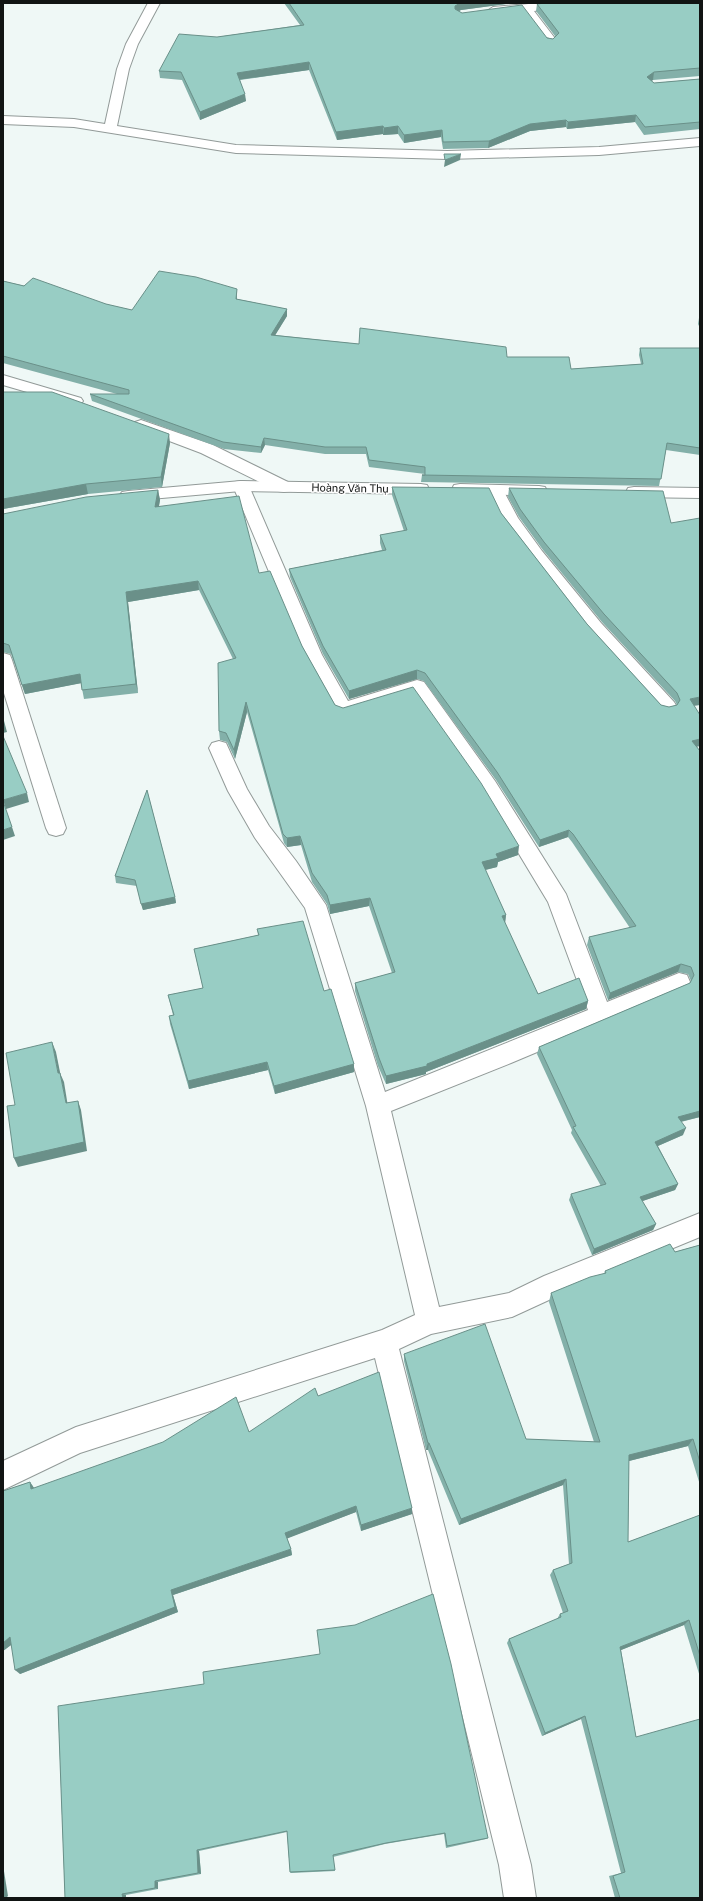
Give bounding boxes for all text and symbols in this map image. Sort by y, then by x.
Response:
street label: Hoàng Văn Thụ [311,481,389,495]

